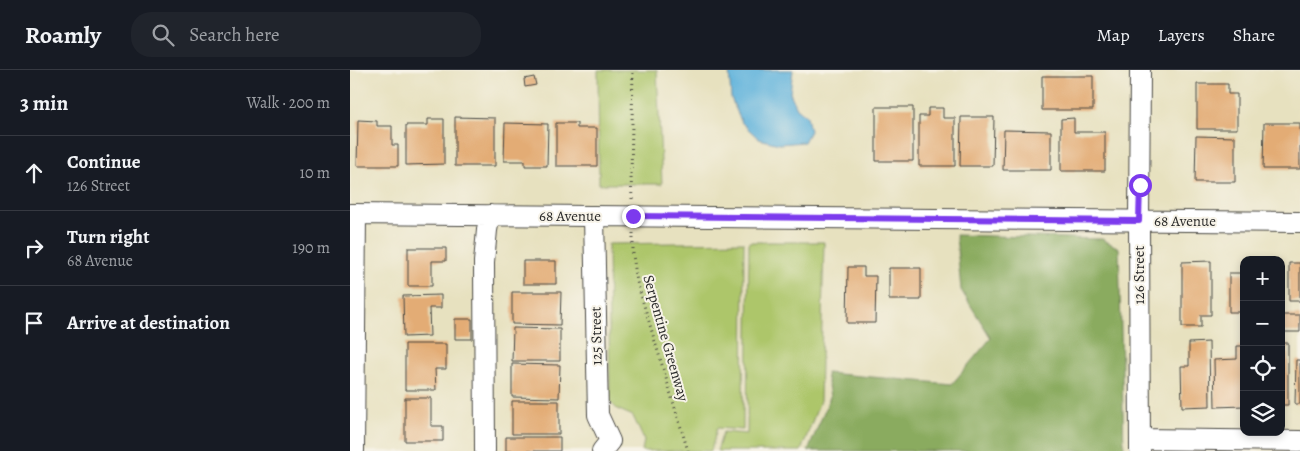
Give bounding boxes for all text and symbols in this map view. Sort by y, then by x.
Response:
search box [131,12,481,57]
text: Roamly [25,19,101,51]
icon: search [149,21,177,49]
text: Search here [189,22,280,48]
text: Map [1097,23,1130,47]
text: Layers [1158,23,1205,47]
text: Share [1233,23,1275,47]
text: 3 min [20,89,68,117]
text: Walk · 200 m [246,92,330,114]
text: Continue [67,149,141,175]
icon: ahead [20,159,48,187]
text: 10 m [300,162,330,184]
route start [1129,174,1152,197]
text: 126 Street [67,175,130,197]
route end [622,205,645,228]
street label: 68 Avenue [539,206,601,226]
street label: 68 Avenue [1154,211,1216,231]
text: Turn right [67,224,149,250]
icon: right [20,234,48,262]
text: 190 m [292,237,330,259]
street label: 126 Street [1129,245,1149,305]
text: 68 Avenue [67,250,133,272]
map controls [1240,256,1285,436]
button: + [1240,256,1285,301]
street label: Serpentine Greenway [638,273,694,404]
button: − [1240,301,1285,346]
street label: 125 Street [585,307,607,365]
icon: arrive [20,309,48,337]
text: Arrive at destination [67,310,230,336]
button: locate [1240,346,1285,391]
button: layers [1240,391,1285,436]

